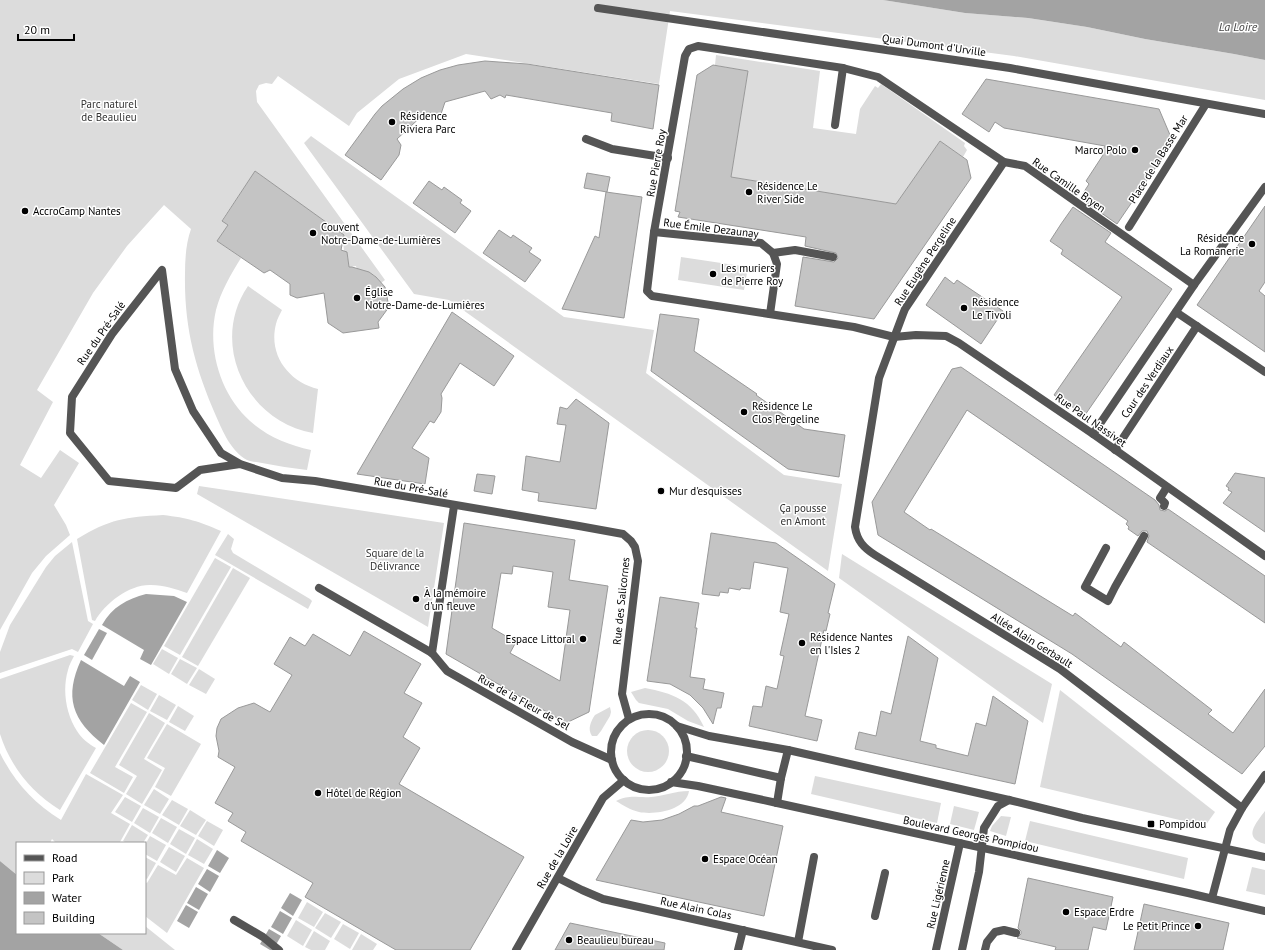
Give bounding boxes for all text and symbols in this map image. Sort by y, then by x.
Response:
scale bar [18,16,74,42]
water label: La Loire [1219,19,1258,34]
text: 20 m [24,22,50,37]
street label: Quai Dumont d'Urville [881,31,987,59]
park label: Parc naturel de Beaulieu [81,97,138,124]
place label: Résidence Riviera Parc [400,109,455,136]
street label: Place de la Basse Mar [1125,112,1191,206]
marker: Résidence Riviera Parc [387,117,397,127]
street label: Rue Pierre Roy [643,127,669,198]
place label: Marco Polo [1075,143,1127,157]
marker: Marco Polo [1130,145,1140,155]
street label: Rue Camille Bryen [1030,155,1108,215]
place label: Résidence Le River Side [757,179,818,206]
marker: Résidence Le River Side [744,187,754,197]
place label: AccroCamp Nantes [33,204,121,218]
marker: AccroCamp Nantes [20,206,30,216]
street label: Rue Eugène Pergeline [891,214,959,308]
street label: Rue Émile Dezaunay [663,215,760,241]
place label: Couvent Notre-Dame-de-Lumières [321,220,441,247]
marker: Couvent Notre-Dame-de-Lumières [308,228,318,238]
place label: Résidence La Romanerie [1180,231,1244,258]
marker: Résidence La Romanerie [1247,239,1257,249]
place label: Les muriers de Pierre Roy [721,261,784,288]
marker: Les muriers de Pierre Roy [708,269,718,279]
place label: Église Notre-Dame-de-Lumières [365,285,485,312]
marker: Église Notre-Dame-de-Lumières [352,293,362,303]
place label: Résidence Le Tivoli [972,295,1019,322]
street label: Rue du Pré-Salé [74,298,128,368]
marker: Résidence Le Tivoli [959,303,969,313]
street label: Cour des Verdiaux [1118,343,1176,421]
street label: Rue Paul Nassivet [1053,390,1130,450]
place label: Résidence Le Clos Pergeline [752,399,820,426]
marker: Résidence Le Clos Pergeline [739,407,749,417]
street label: Rue du Pré-Salé [373,474,449,500]
place label: Mur d'esquisses [669,484,742,498]
marker: Mur d'esquisses [656,486,666,496]
park label: Ça pousse en Amont [779,501,827,528]
park label: Square de la Délivrance [366,546,424,573]
street label: Rue des Salicornes [609,556,633,645]
place label: À la mémoire d'un fleuve [424,586,487,613]
marker: À la mémoire d'un fleuve [411,594,421,604]
street label: Allée Alain Gerbault [988,609,1076,671]
place label: Résidence Nantes en l'Isles 2 [810,630,893,657]
place label: Espace Littoral [506,632,576,646]
marker: Espace Littoral [578,634,588,644]
marker: Résidence Nantes en l'Isles 2 [797,638,807,648]
street label: Rue de la Fleur de Sel [476,671,573,733]
place label: Hôtel de Région [326,786,401,800]
marker: Hôtel de Région [313,788,323,798]
street label: Boulevard Georges Pompidou [902,813,1040,855]
place label: Pompidou [1159,817,1206,831]
marker: Pompidou [1146,819,1156,829]
street label: Rue de la Loire [533,823,581,891]
legend [16,842,146,934]
text: Road [52,850,77,865]
place label: Espace Océan [713,852,777,866]
marker: Espace Océan [700,854,710,864]
street label: Rue Ligérienne [923,857,953,930]
text: Park [52,870,74,885]
text: Water [52,890,82,905]
street label: Rue Alain Colas [659,894,733,922]
place label: Espace Erdre [1074,905,1134,919]
marker: Espace Erdre [1061,907,1071,917]
text: Building [52,910,95,925]
place label: Le Petit Prince [1123,919,1190,933]
marker: Le Petit Prince [1193,921,1203,931]
place label: Beaulieu bureau [577,933,654,947]
marker: Beaulieu bureau [564,935,574,945]

